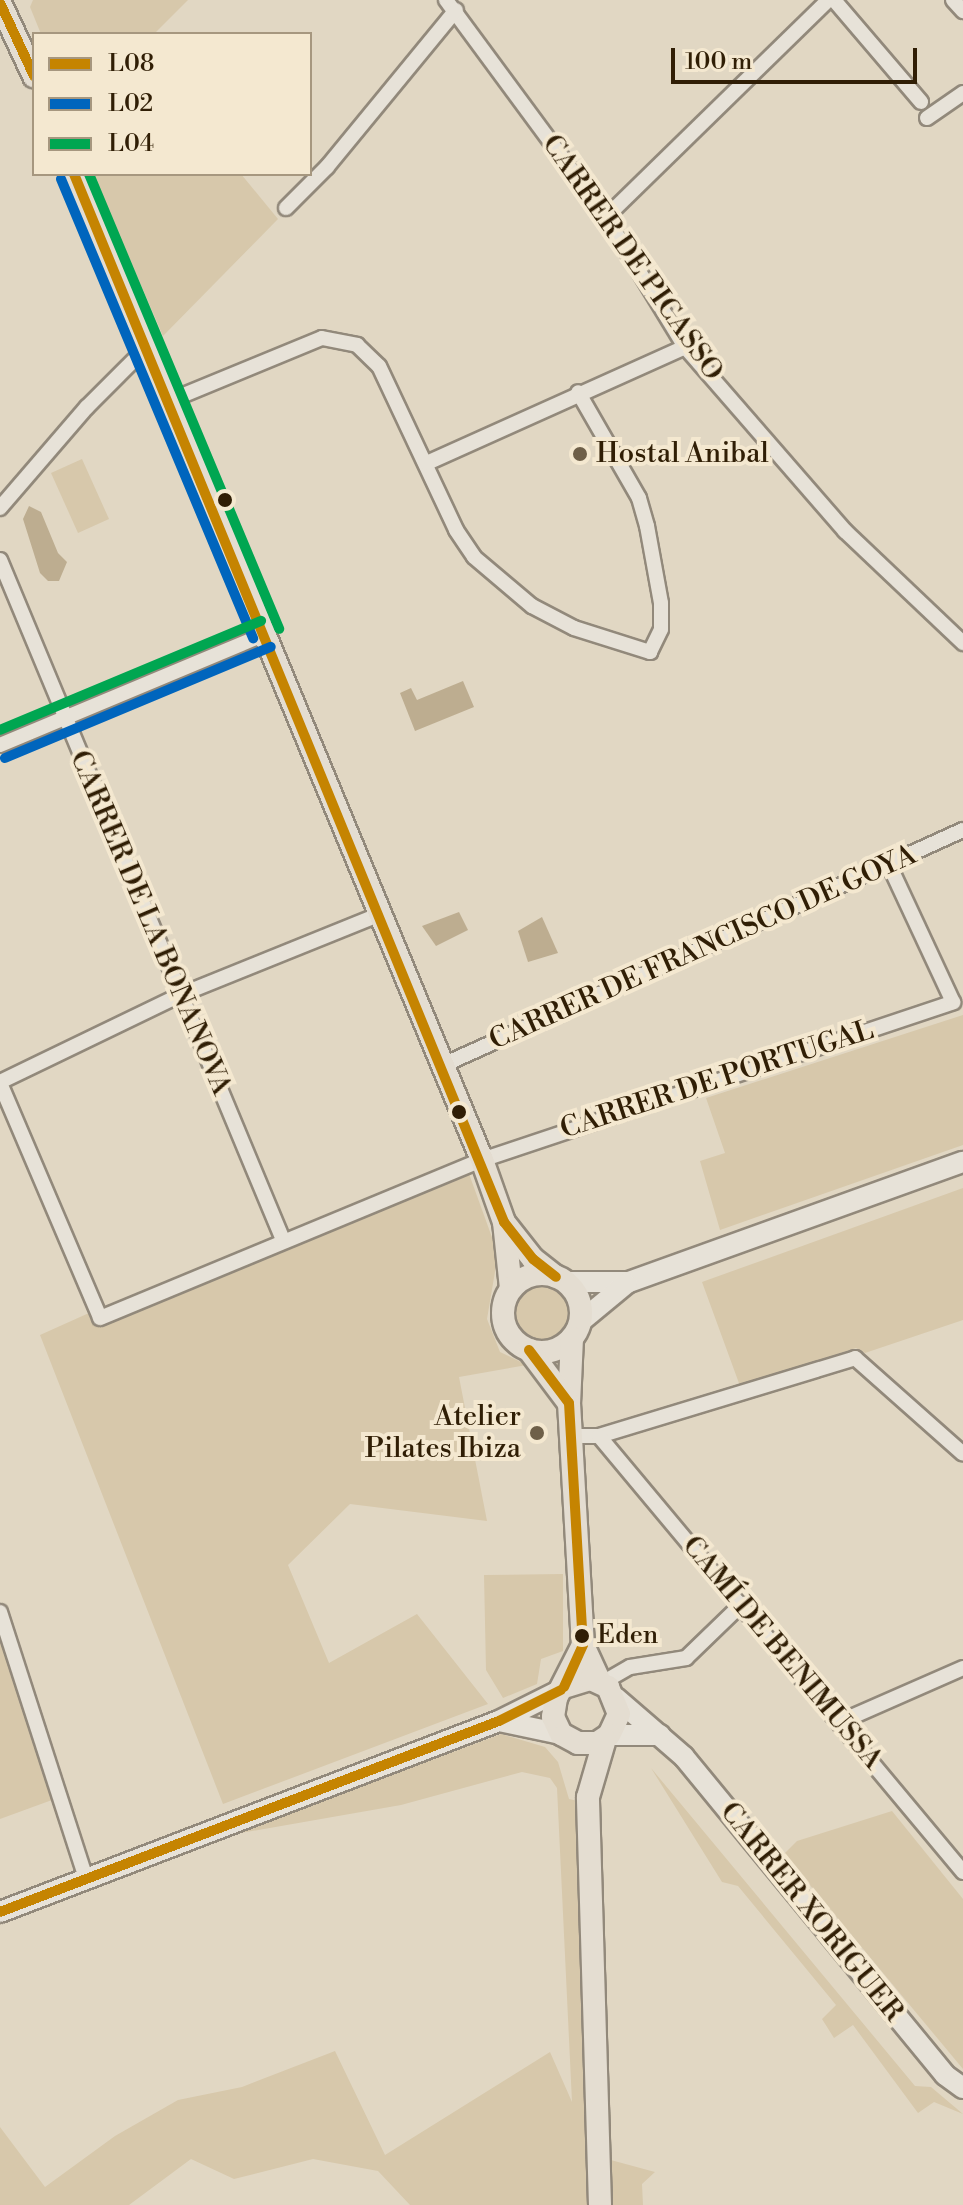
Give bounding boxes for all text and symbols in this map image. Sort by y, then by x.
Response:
legend [32,32,312,176]
scale bar [675,32,921,82]
text: 100 m [685,47,752,77]
text: L08 [108,49,155,79]
text: L02 [108,89,153,119]
text: L04 [108,129,154,159]
street label: CARRER DE PICASSO [534,129,730,387]
place label: Hostal Anibal [596,437,769,471]
marker: Hostal Anibal [571,445,589,463]
unlabelled marker [217,492,233,508]
street label: CARRER DE LA BONANOVA [62,746,238,1100]
street label: CARRER DE FRANCISCO DE GOYA [484,838,922,1058]
street label: CARRER DE PORTUGAL [556,1013,878,1147]
unlabelled marker [451,1104,467,1120]
place label: Atelier Pilates Ibiza [365,1400,521,1466]
marker: Atelier Pilates Ibiza [528,1424,546,1442]
street label: CAMÍ DE BENIMUSSA [675,1530,889,1776]
place label: Eden [597,1620,658,1652]
marker: Eden [574,1628,590,1644]
street label: CARRER XORIGUER [712,1796,910,2028]

